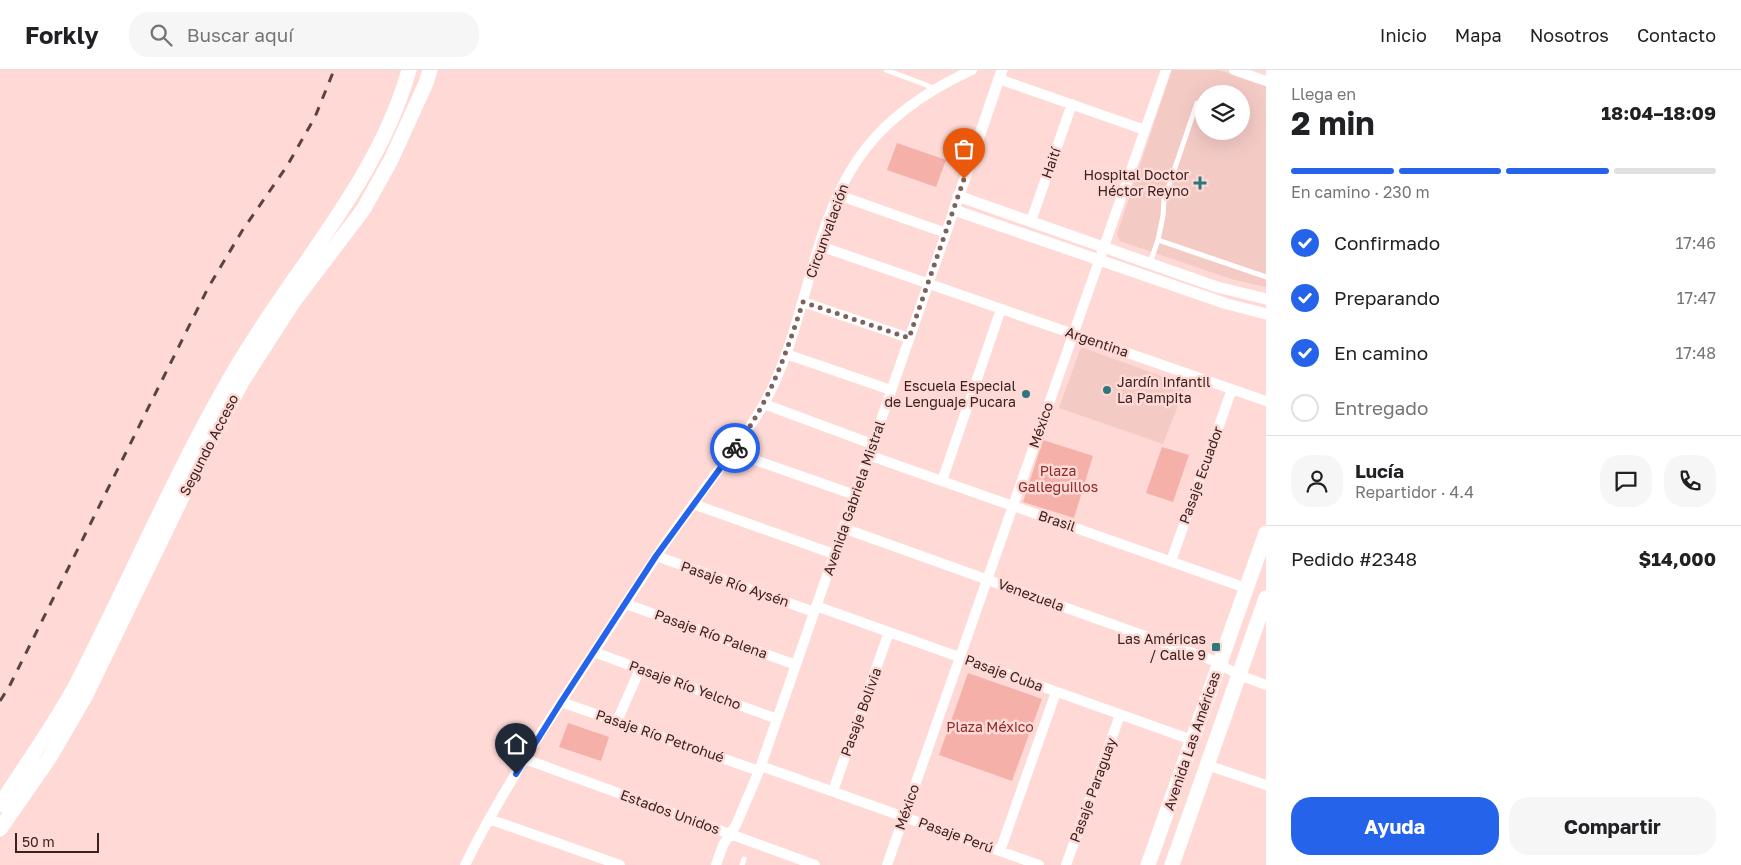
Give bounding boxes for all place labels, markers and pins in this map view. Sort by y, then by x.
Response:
pin [943,128,985,179]
place label: Hospital Doctor Héctor Reyno [1083,166,1190,199]
marker: Hospital Doctor Héctor Reyno [1193,176,1207,190]
place label: Jardín Infantil La Pampita [1117,373,1211,406]
place label: Escuela Especial de Lenguaje Pucara [884,377,1016,410]
marker: Jardín Infantil La Pampita [1101,384,1113,396]
marker: Escuela Especial de Lenguaje Pucara [1020,388,1032,400]
place label: Las Américas / Calle 9 [1117,630,1206,663]
marker: Las Américas / Calle 9 [1210,641,1222,653]
pin [495,723,537,774]

